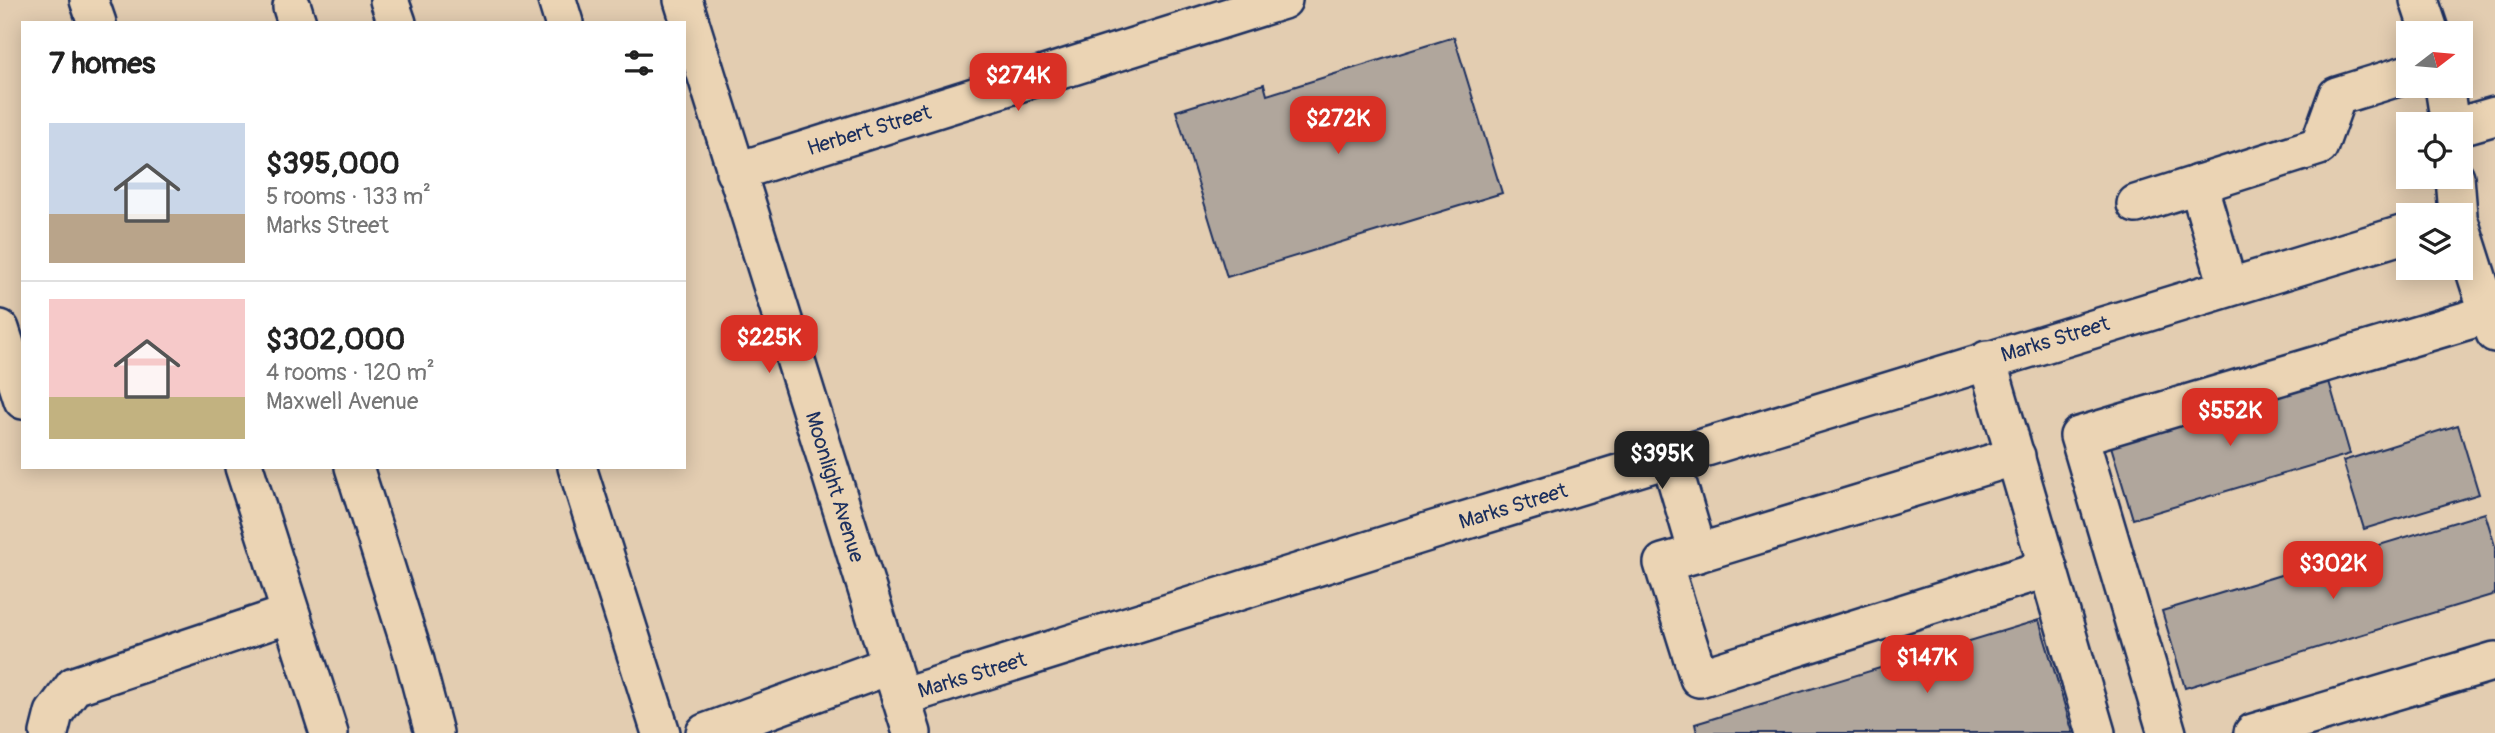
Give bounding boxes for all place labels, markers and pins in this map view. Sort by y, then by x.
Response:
pin: $274K [969,54,1067,113]
pin: $272K [1289,96,1387,156]
pin: $225K [720,316,818,375]
pin: $552K [2181,388,2279,448]
pin: $395K [1613,432,1711,491]
pin: $302K [2284,542,2382,601]
pin: $147K [1878,636,1976,695]

